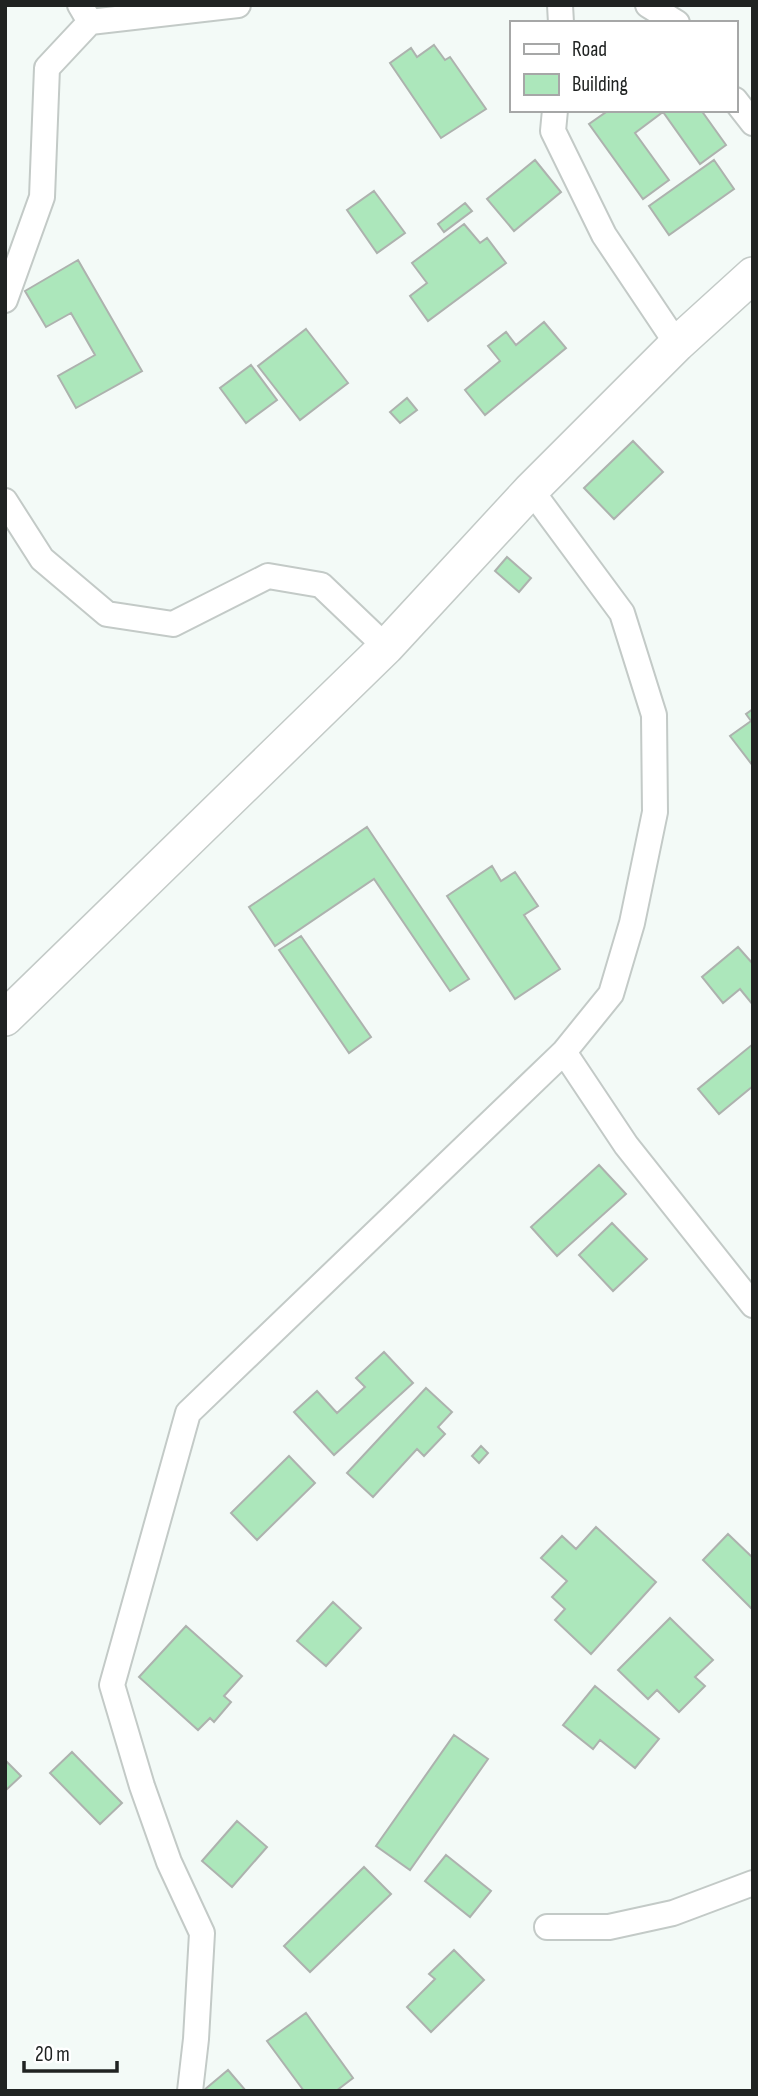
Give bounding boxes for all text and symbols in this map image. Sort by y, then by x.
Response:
legend [510,21,737,112]
text: Road [572,37,607,62]
text: Building [572,72,628,97]
scale bar [24,2030,117,2074]
text: 20 m [35,2042,70,2067]

